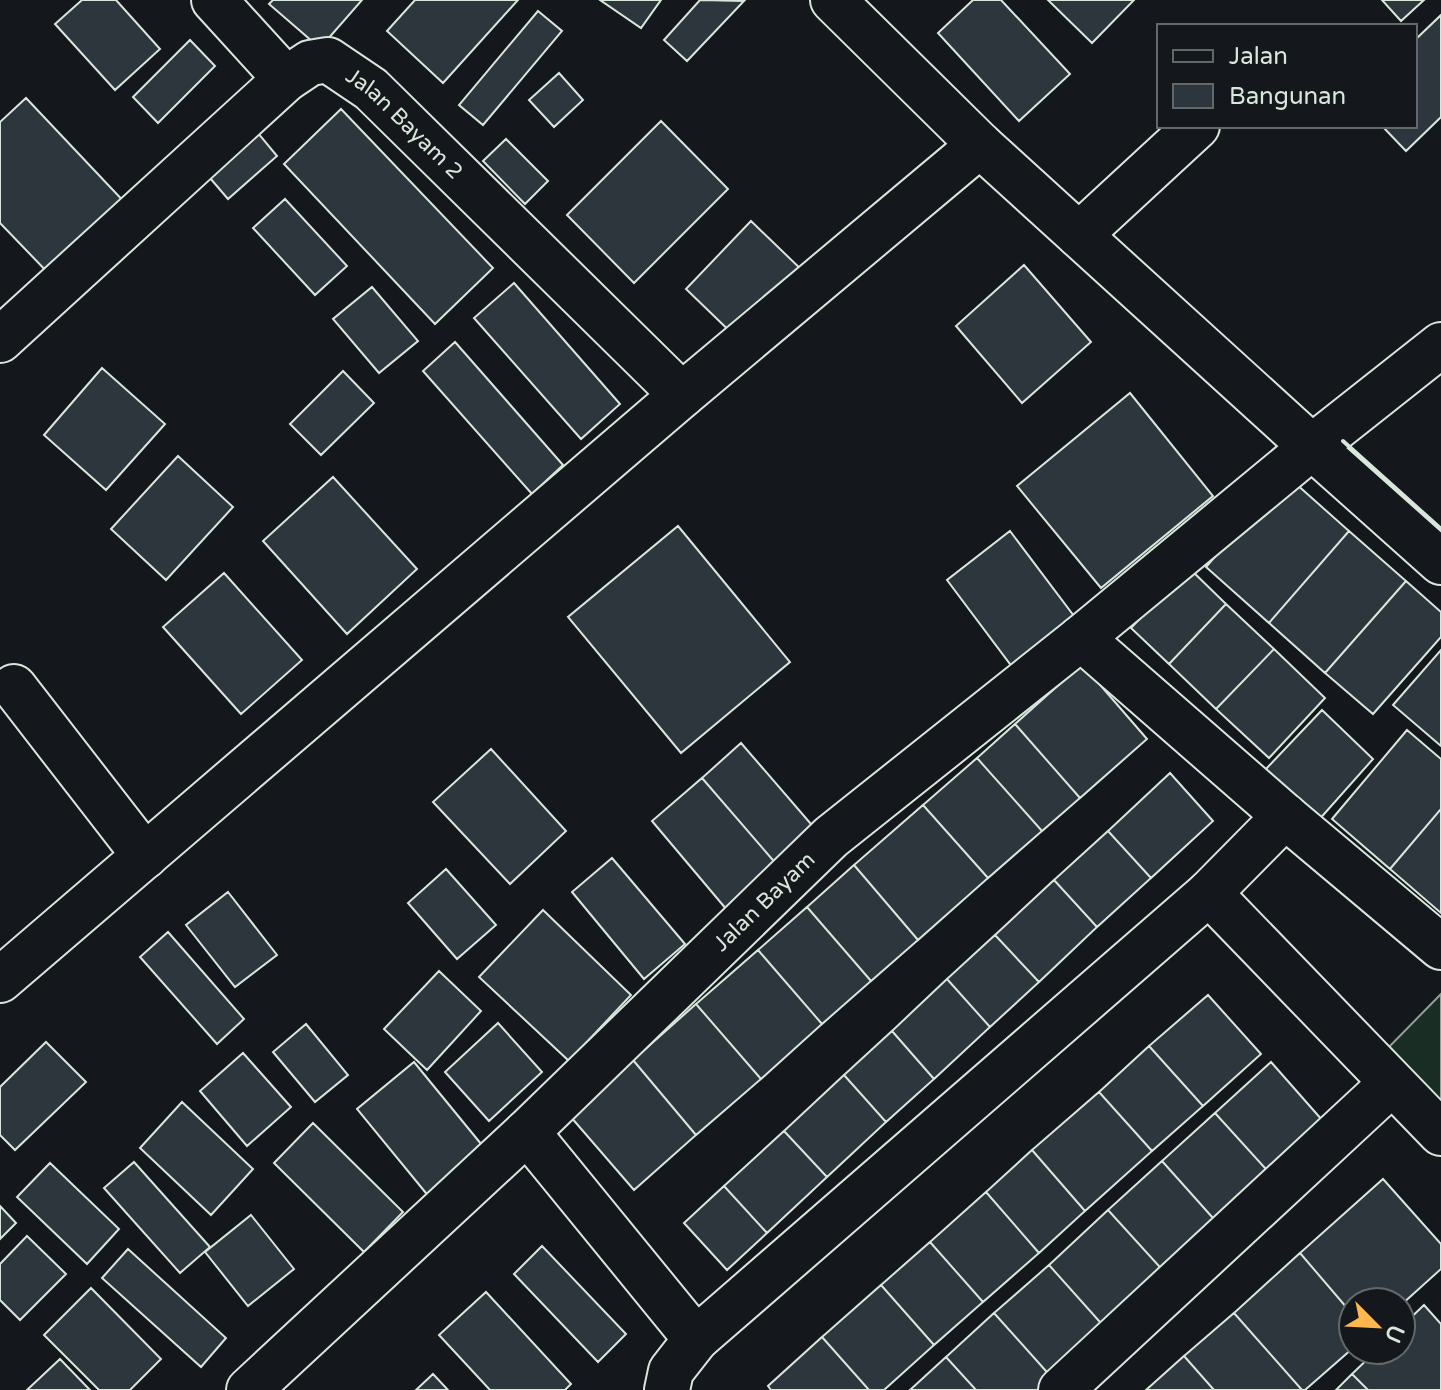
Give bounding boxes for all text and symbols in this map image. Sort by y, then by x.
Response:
legend [1157,24,1417,128]
text: Jalan [1229,42,1288,71]
street label: Jalan Bayam 2 [341,63,468,185]
text: Bangunan [1229,82,1346,111]
street label: Jalan Bayam [708,847,821,957]
north arrow [1337,1286,1417,1366]
text: U [1379,1321,1410,1347]

